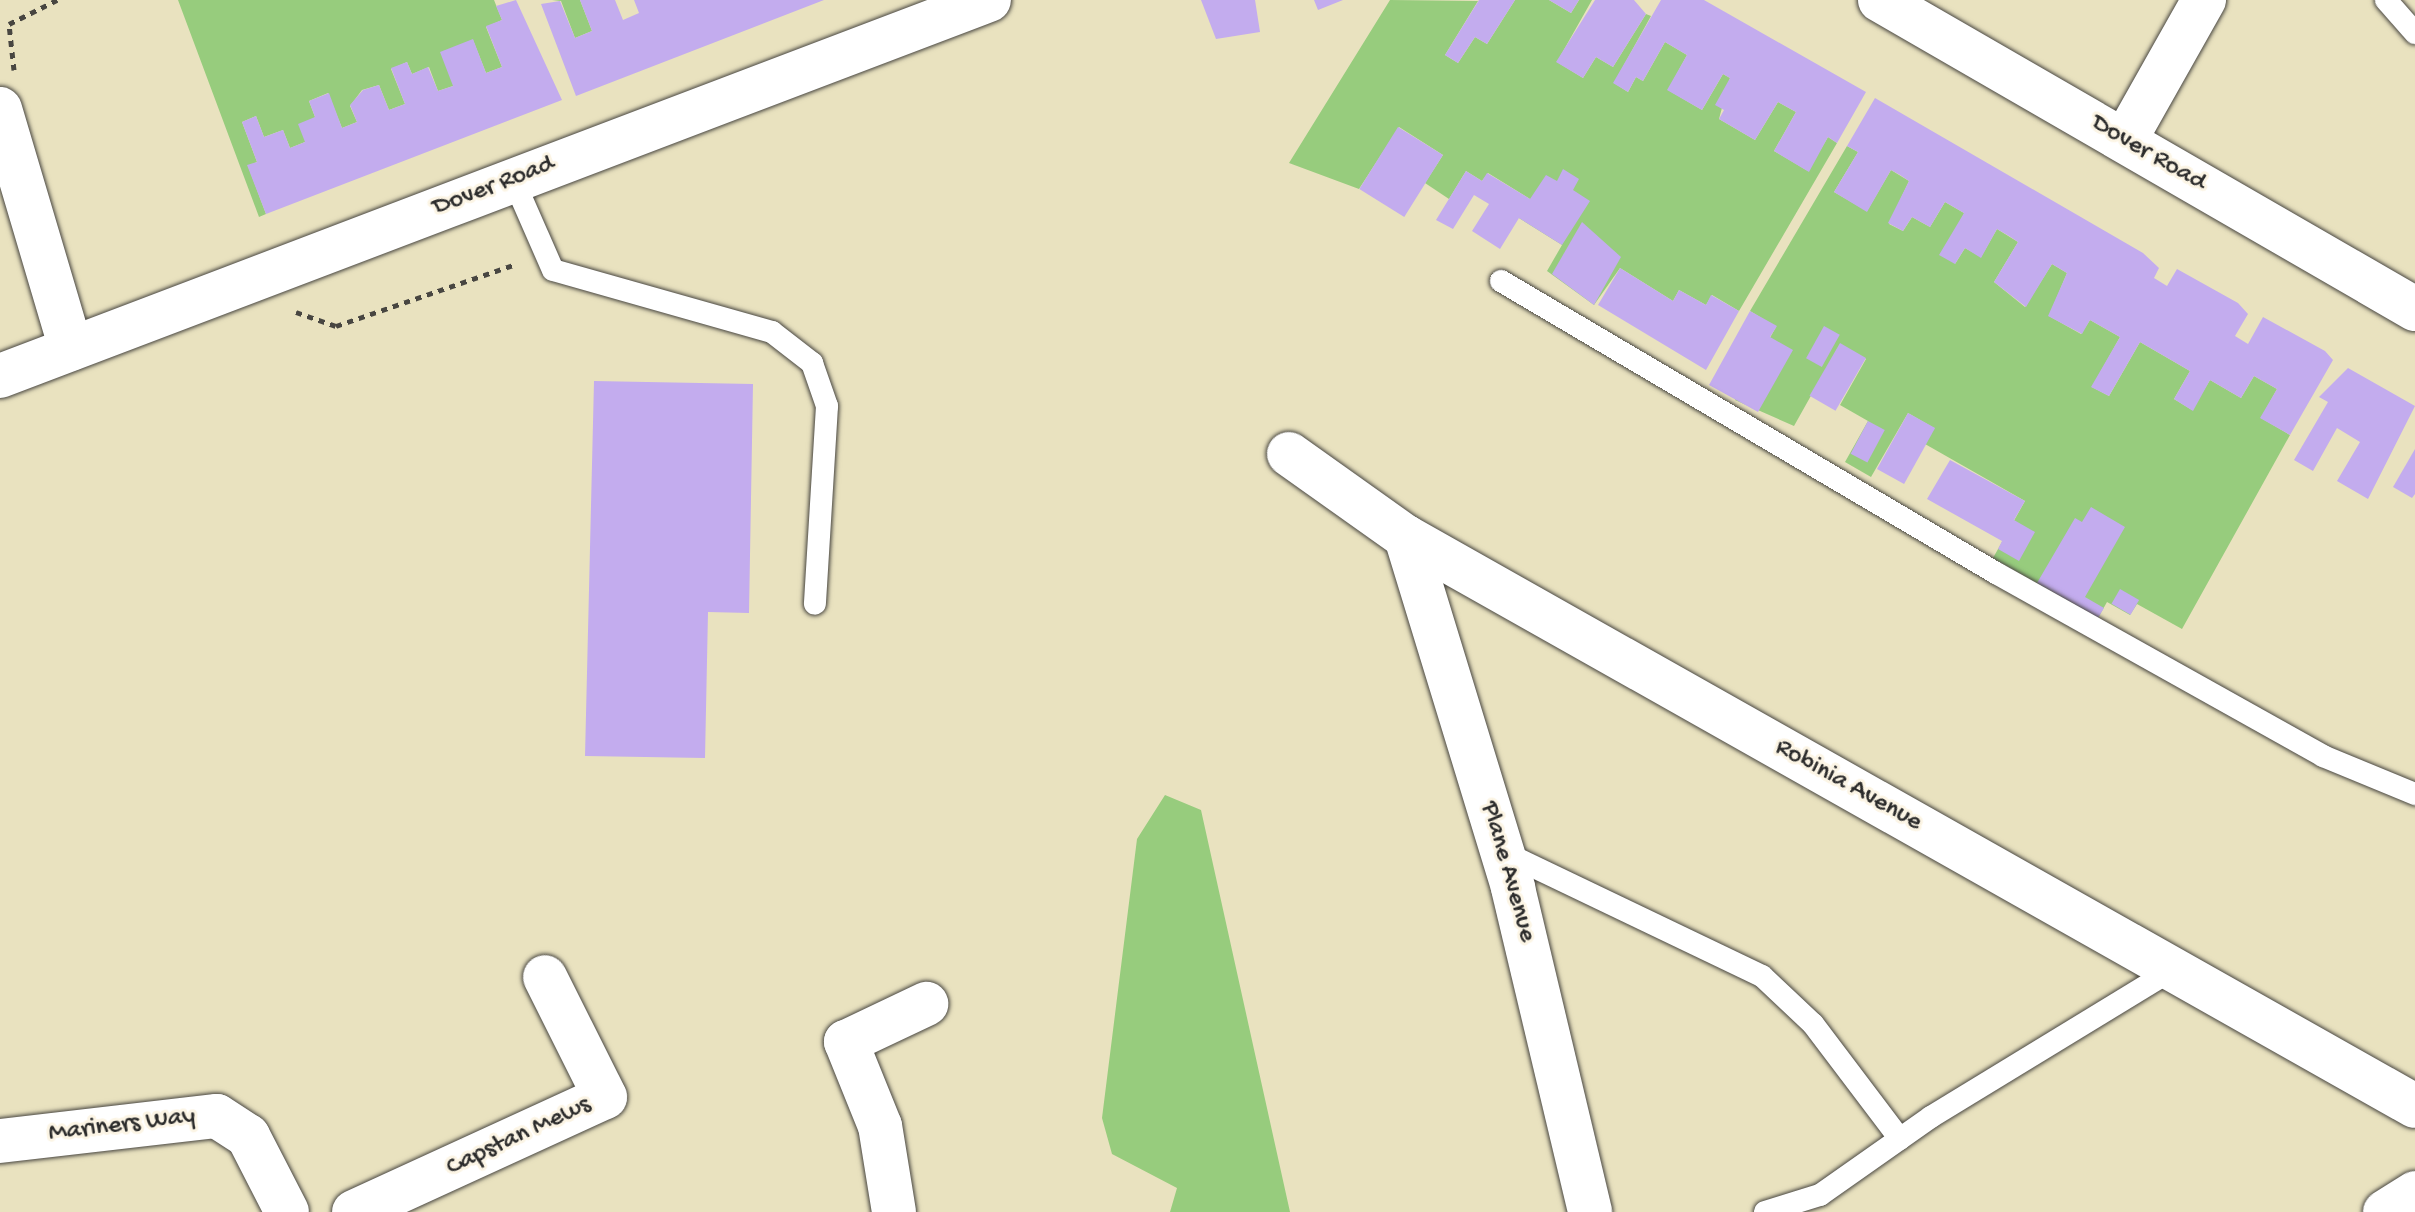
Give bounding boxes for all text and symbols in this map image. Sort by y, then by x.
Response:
street label: Dover Road [2085,109,2211,199]
street label: Dover Road [429,150,559,224]
street label: Robinia Avenue [1769,733,1927,839]
street label: Plane Avenue [1472,798,1542,946]
street label: Capstan Mews [442,1090,596,1184]
street label: Mariners Way [47,1102,197,1150]

